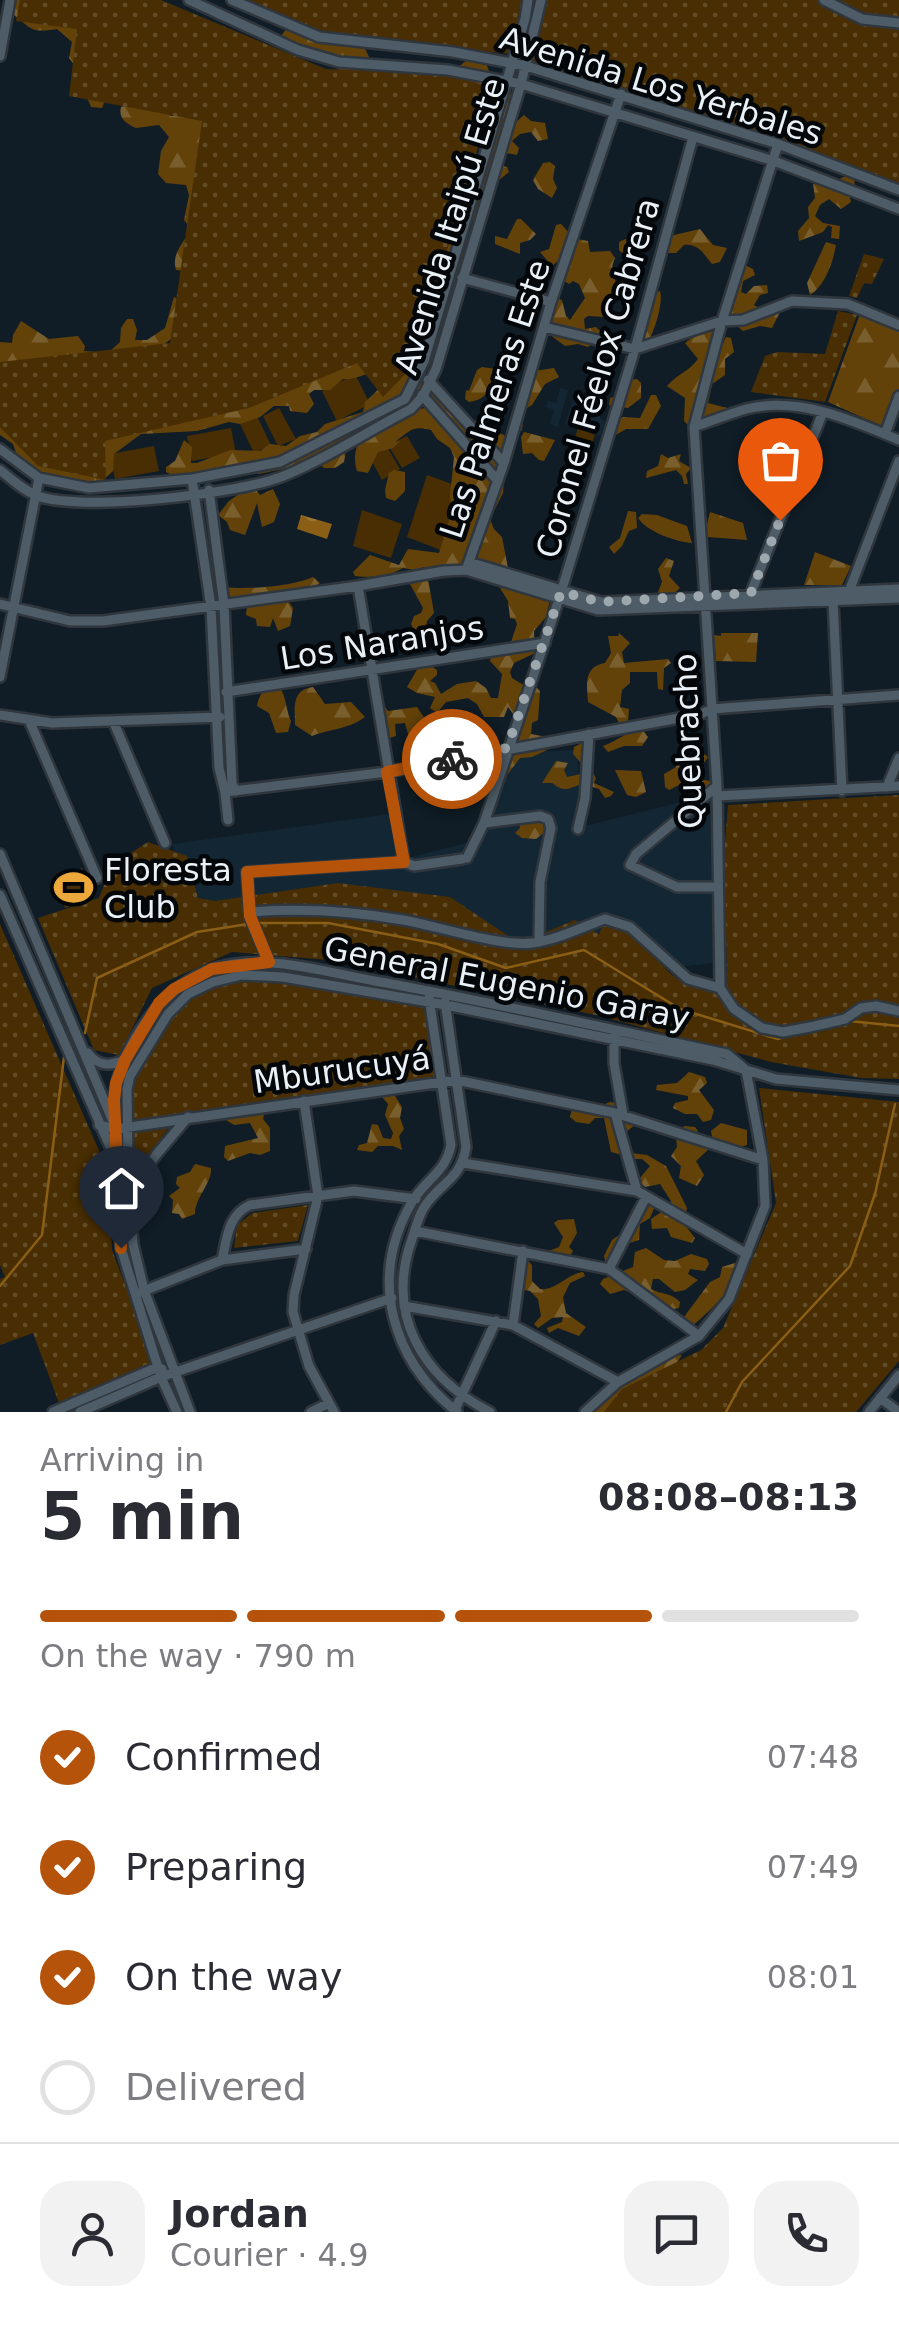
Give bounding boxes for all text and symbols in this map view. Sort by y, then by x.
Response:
street label: Avenida Los Yerbales [495,19,827,153]
street label: Avenida Itaipú Este [387,73,513,379]
street label: Coronel Féelox Cabrera [528,194,668,562]
street label: Las Palmeras Este [432,255,558,543]
pin [738,418,823,521]
icon: bag [753,433,808,488]
street label: Los Naranjos [278,608,486,678]
street label: Quebracho [666,653,710,829]
courier [402,709,502,809]
icon: bike [425,732,480,787]
place label: Floresta Club [104,851,232,926]
sports icon: Floresta Club [53,867,95,909]
street label: General Eugenio Garay [321,929,693,1037]
street label: Mburucuyá [251,1039,433,1101]
pin [79,1146,164,1249]
icon: home [94,1161,149,1216]
text: Arriving in [40,1441,204,1479]
text: 08:08–08:13 [598,1475,859,1519]
text: 5 min [40,1479,244,1554]
text: On the way · 790 m [40,1637,356,1675]
icon: check [40,1730,95,1785]
text: Confirmed [125,1735,322,1779]
text: 07:48 [767,1738,859,1776]
icon: check [40,1840,95,1895]
text: Preparing [125,1845,307,1889]
text: 07:49 [767,1848,859,1886]
icon: check [40,1950,95,2005]
text: On the way [125,1955,342,1999]
text: 08:01 [767,1958,859,1996]
text: Delivered [125,2065,307,2109]
button: person [40,2181,145,2286]
button: chat [624,2181,729,2286]
button: phone [754,2181,859,2286]
text: Jordan [170,2192,309,2236]
text: Courier · 4.9 [170,2236,369,2274]

